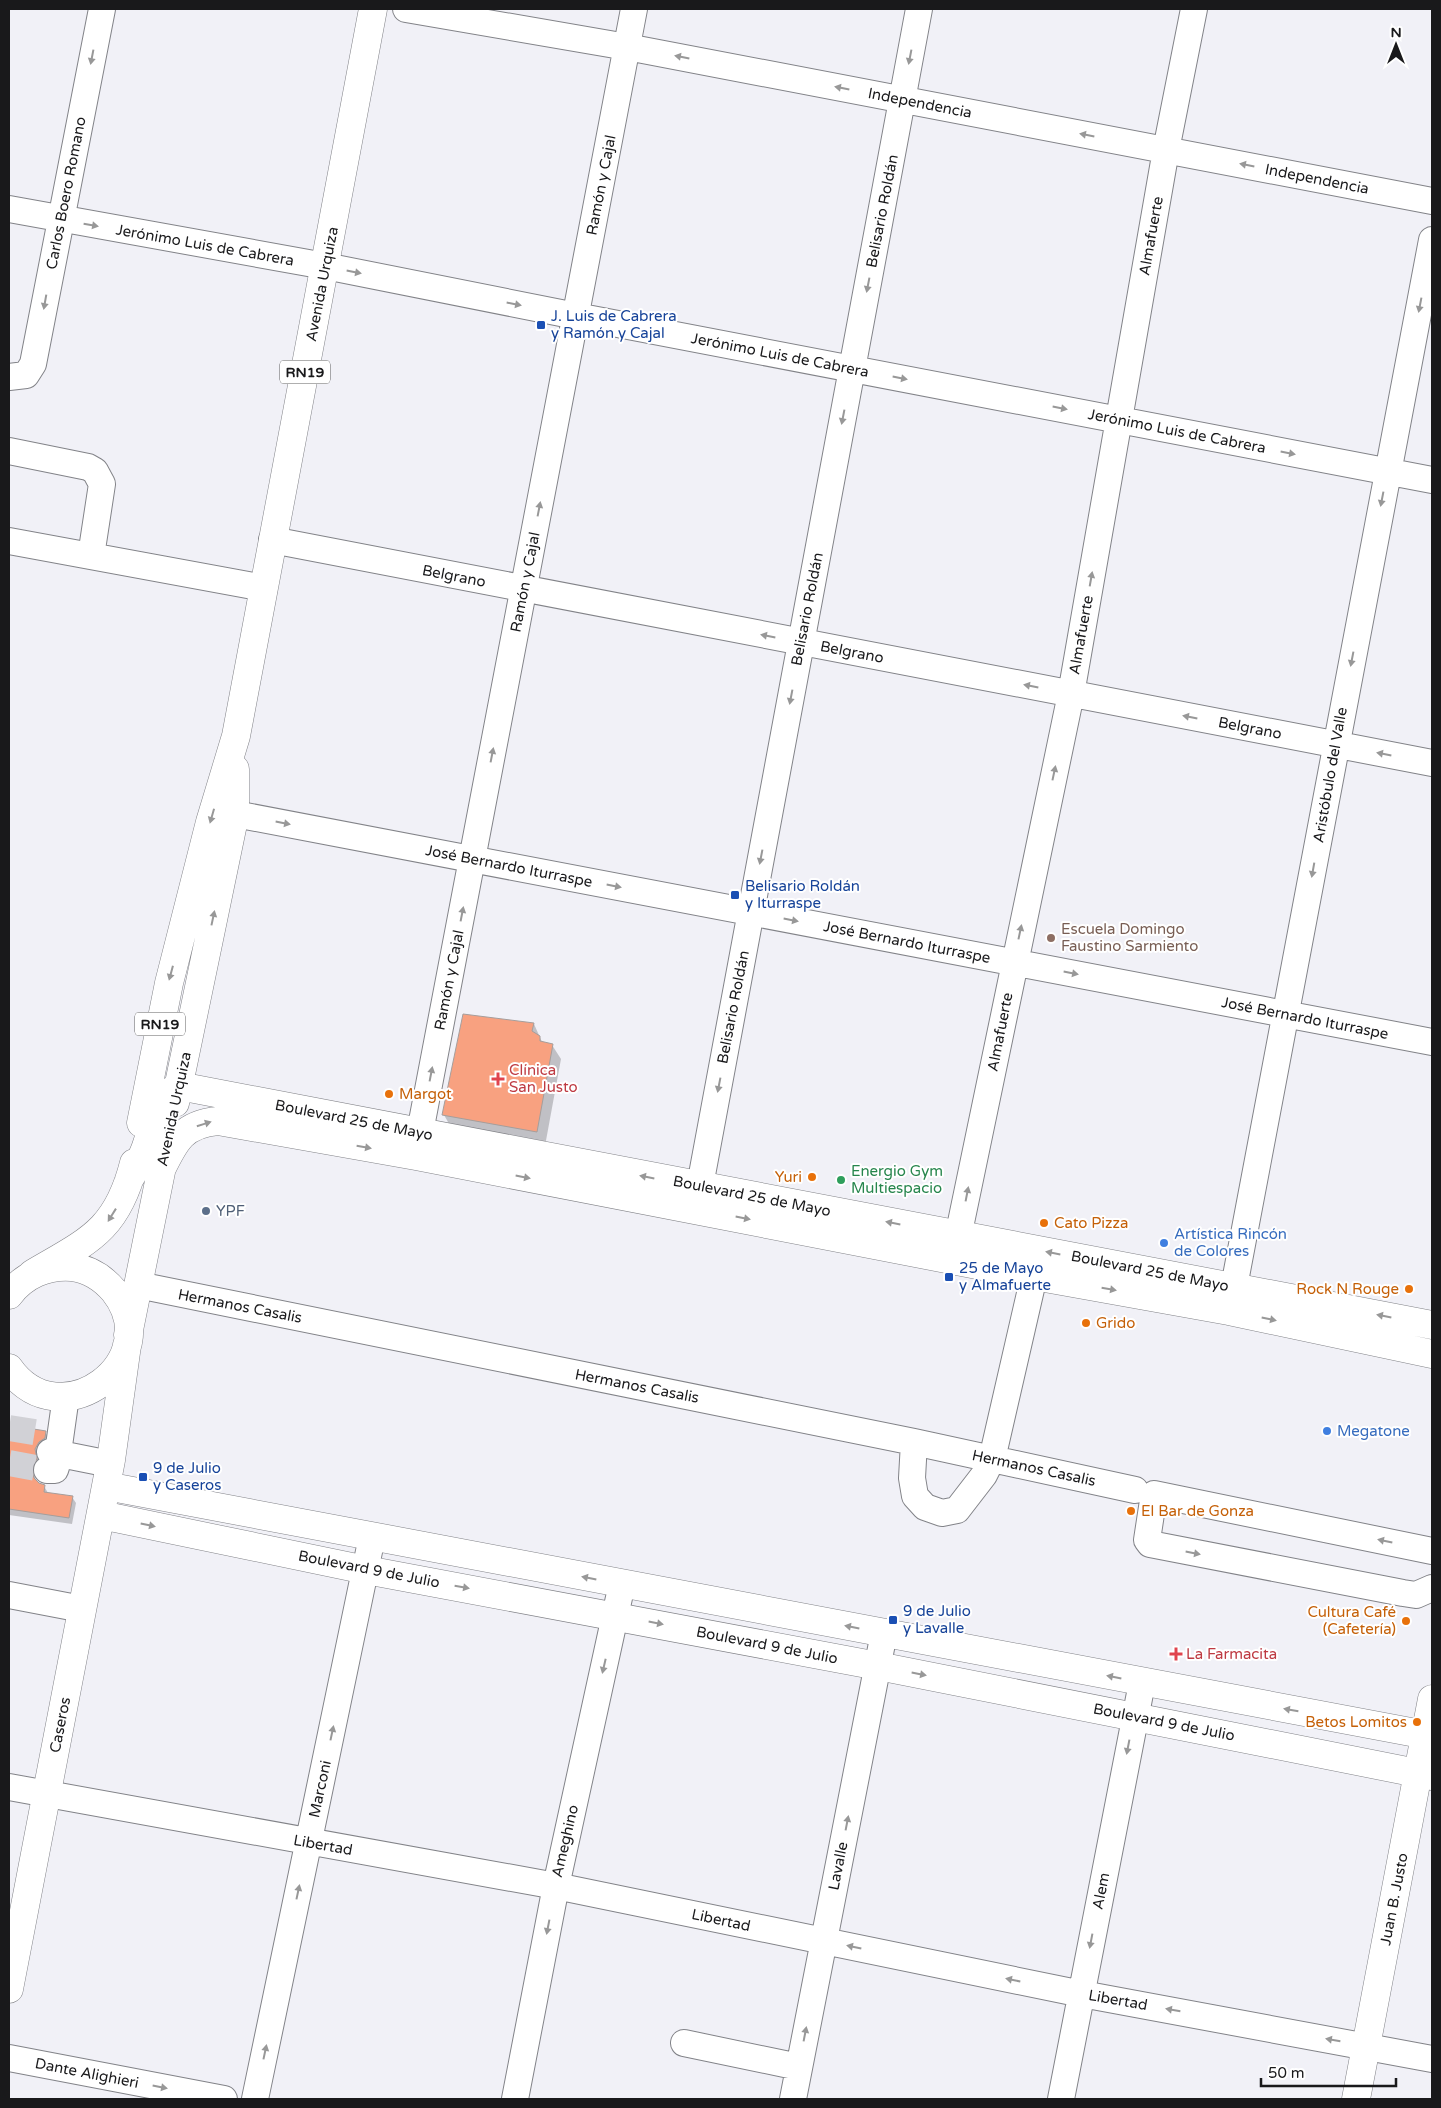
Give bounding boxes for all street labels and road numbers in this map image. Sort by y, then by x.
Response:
street label: Independencia [866,84,974,122]
street label: Carlos Boero Romano [42,115,90,271]
street label: Ramón y Cajal [582,133,620,237]
street label: Belisario Roldán [862,153,902,269]
street label: Independencia [1263,160,1371,198]
street label: Almafuerte [1135,195,1167,277]
street label: Jerónimo Luis de Cabrera [114,220,296,270]
street label: Avenida Urquiza [302,225,342,343]
street label: Jerónimo Luis de Cabrera [690,329,870,381]
road number: RN19 [280,361,330,384]
street label: Jerónimo Luis de Cabrera [1087,405,1267,457]
street label: Ramón y Cajal [506,530,544,634]
street label: Belisario Roldán [787,551,827,667]
street label: Belgrano [421,561,487,591]
street label: Almafuerte [1065,594,1097,676]
street label: Belgrano [819,637,885,667]
street label: Aristóbulo del Valle [1309,706,1351,844]
street label: Belgrano [1217,713,1283,743]
street label: José Bernardo Iturraspe [424,841,594,891]
street label: José Bernardo Iturraspe [822,917,992,967]
street label: Ramón y Cajal [430,928,468,1032]
street label: Belisario Roldán [713,949,753,1065]
street label: Almafuerte [984,991,1016,1073]
street label: José Bernardo Iturraspe [1220,993,1390,1043]
road number: RN19 [135,1012,185,1036]
street label: Avenida Urquiza [153,1050,195,1168]
street label: Boulevard 25 de Mayo [274,1096,434,1144]
street label: Boulevard 25 de Mayo [672,1172,832,1220]
street label: Boulevard 25 de Mayo [1070,1247,1230,1295]
street label: Hermanos Casalis [176,1285,304,1327]
street label: Hermanos Casalis [573,1365,701,1407]
street label: Hermanos Casalis [970,1446,1098,1490]
street label: Boulevard 9 de Julio [297,1546,441,1592]
street label: Boulevard 9 de Julio [695,1622,839,1668]
street label: Caseros [46,1696,74,1754]
street label: Boulevard 9 de Julio [1092,1699,1236,1745]
street label: Marconi [305,1759,335,1819]
street label: Ameghino [548,1803,582,1879]
street label: Libertad [292,1831,354,1859]
street label: Lavalle [824,1840,852,1892]
street label: Juan B. Justo [1376,1851,1412,1947]
street label: Alem [1089,1871,1113,1911]
street label: Libertad [690,1905,752,1935]
street label: Libertad [1087,1986,1149,2014]
street label: Dante Alighieri [34,2054,140,2092]

